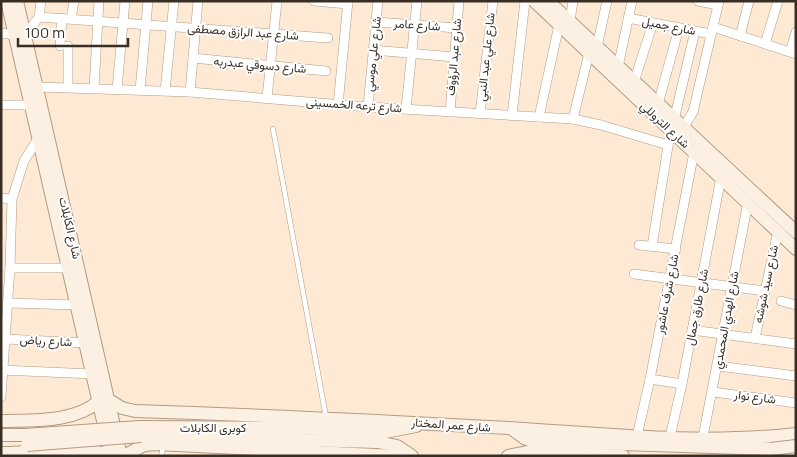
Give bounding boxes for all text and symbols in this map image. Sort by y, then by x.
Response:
street label: شارع علي عبد النبي [472,12,501,102]
street label: شارع جميل [641,12,697,40]
street label: شارع عامر [392,14,441,36]
scale bar [18,15,128,47]
street label: شارع علي موسي [360,15,387,93]
street label: شارع عبد الرؤوف [442,18,466,96]
street label: شارع عبد الرازق مصطفى [187,19,299,45]
text: 100 m [25,22,65,43]
street label: شارع دسوقي عبدربه [213,52,307,79]
street label: شارع ترعه الخمسينى [305,93,403,117]
street label: شارع التروللي [636,97,694,153]
street label: شارع الكابلات [54,195,86,261]
street label: شارع سيد شوشه [749,243,783,325]
street label: شارع شرف عاشور [650,253,684,336]
street label: شارع طارق جمال [681,267,713,347]
street label: شارع الهدي المحمدي [709,270,744,370]
street label: شارع رياض [19,331,73,351]
street label: شارع نوار [732,385,777,409]
street label: شارع عمر المختار [410,413,491,437]
street label: كوبرى الكابلات [180,419,246,436]

